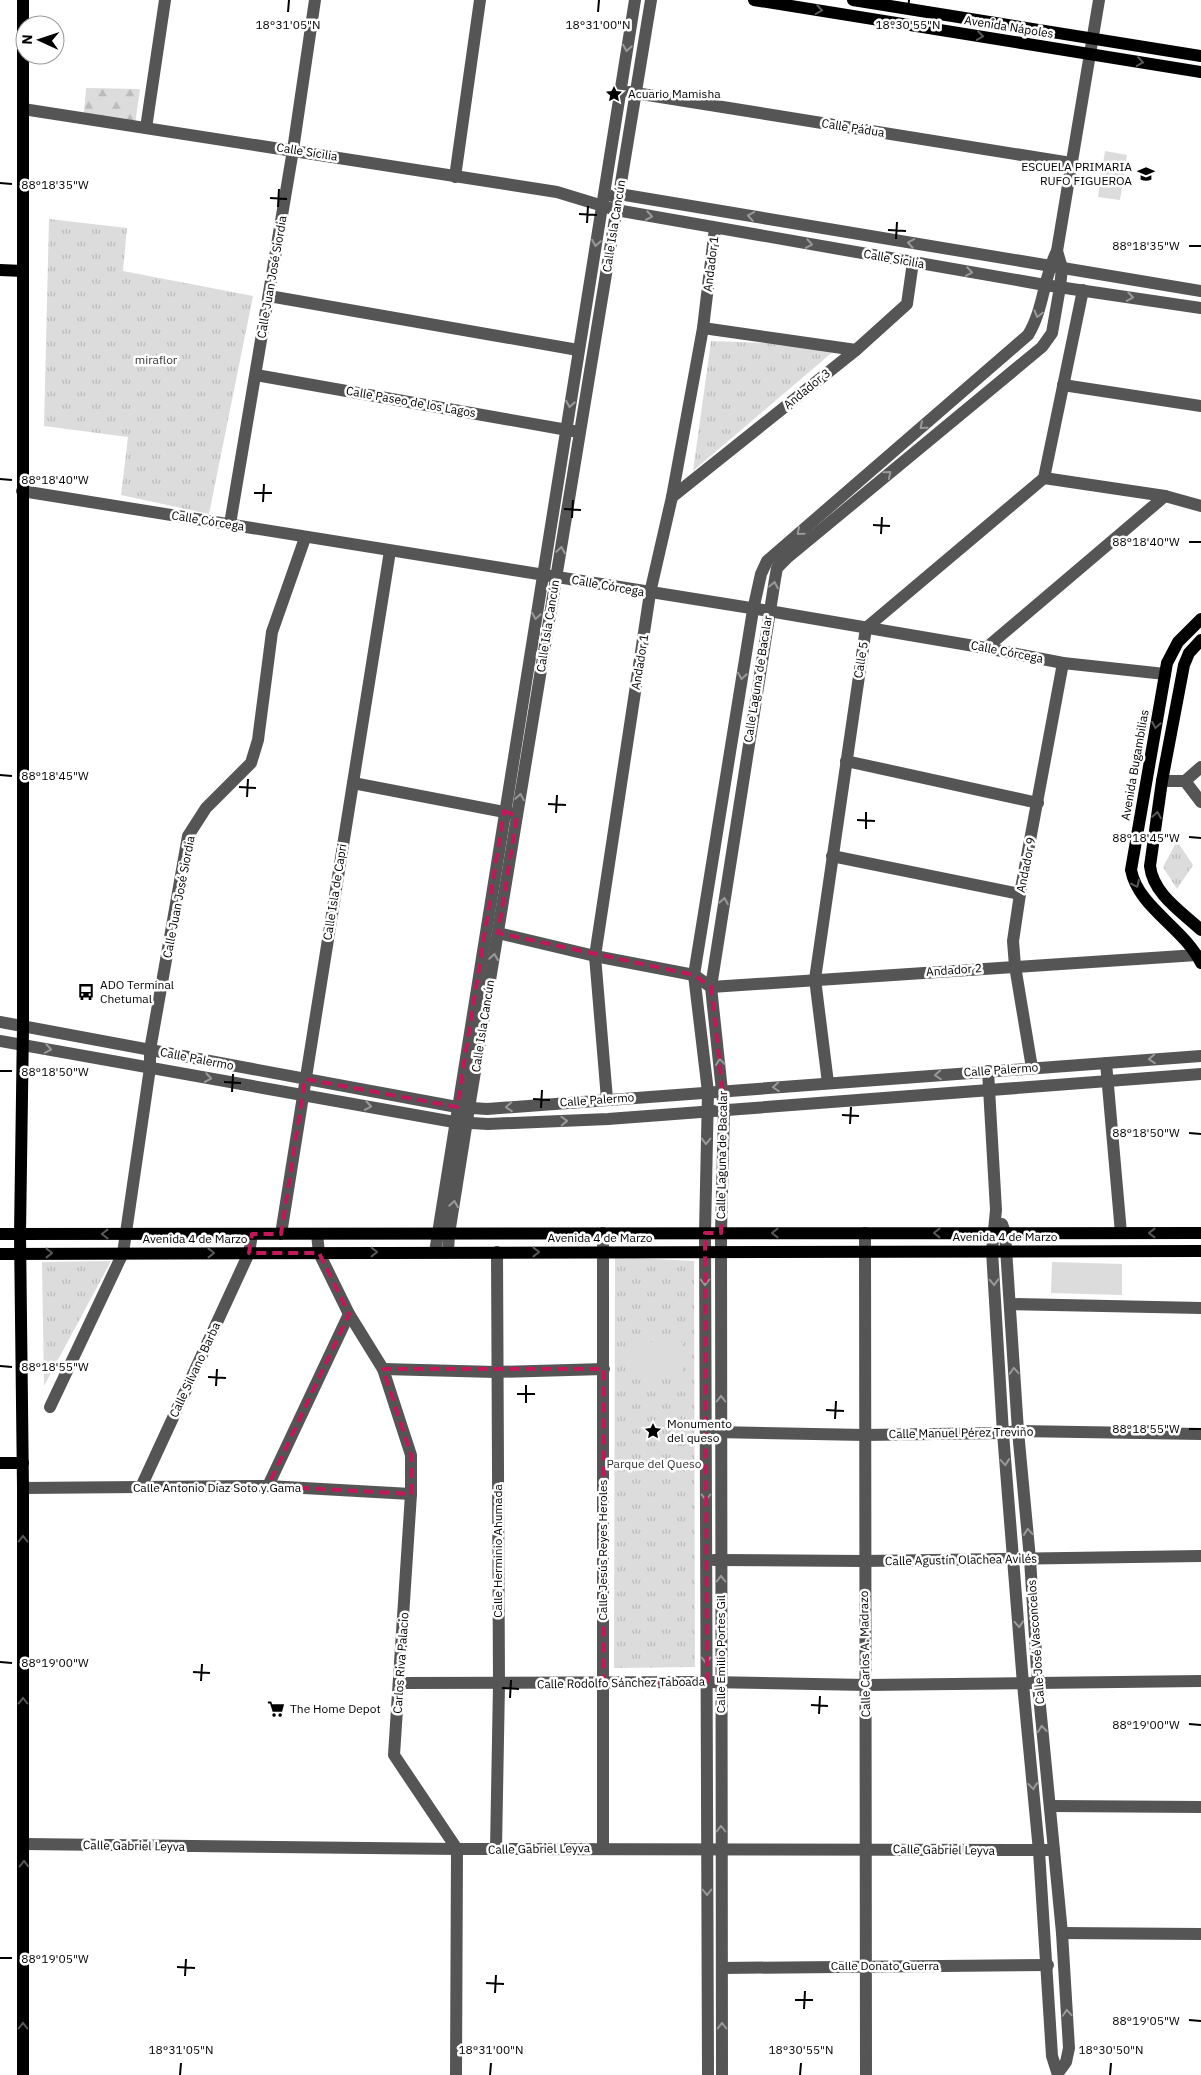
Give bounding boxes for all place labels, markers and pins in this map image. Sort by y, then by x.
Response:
place icon: Acuario Mamisha [604,84,624,104]
place label: Acuario Mamisha [628,86,721,101]
place label: ESCUELA PRIMARIA RUFO FIGUEROA [1021,159,1132,188]
school or university icon: ESCUELA PRIMARIA RUFO FIGUEROA [1136,164,1156,184]
place label: ADO Terminal Chetumal [100,977,174,1006]
bus stop icon: ADO Terminal Chetumal [76,982,96,1002]
place label: Monumento del queso [667,1416,732,1445]
place icon: Monumento del queso [643,1421,663,1441]
supermarket icon: The Home Depot [266,1699,286,1719]
place label: The Home Depot [290,1701,381,1716]

